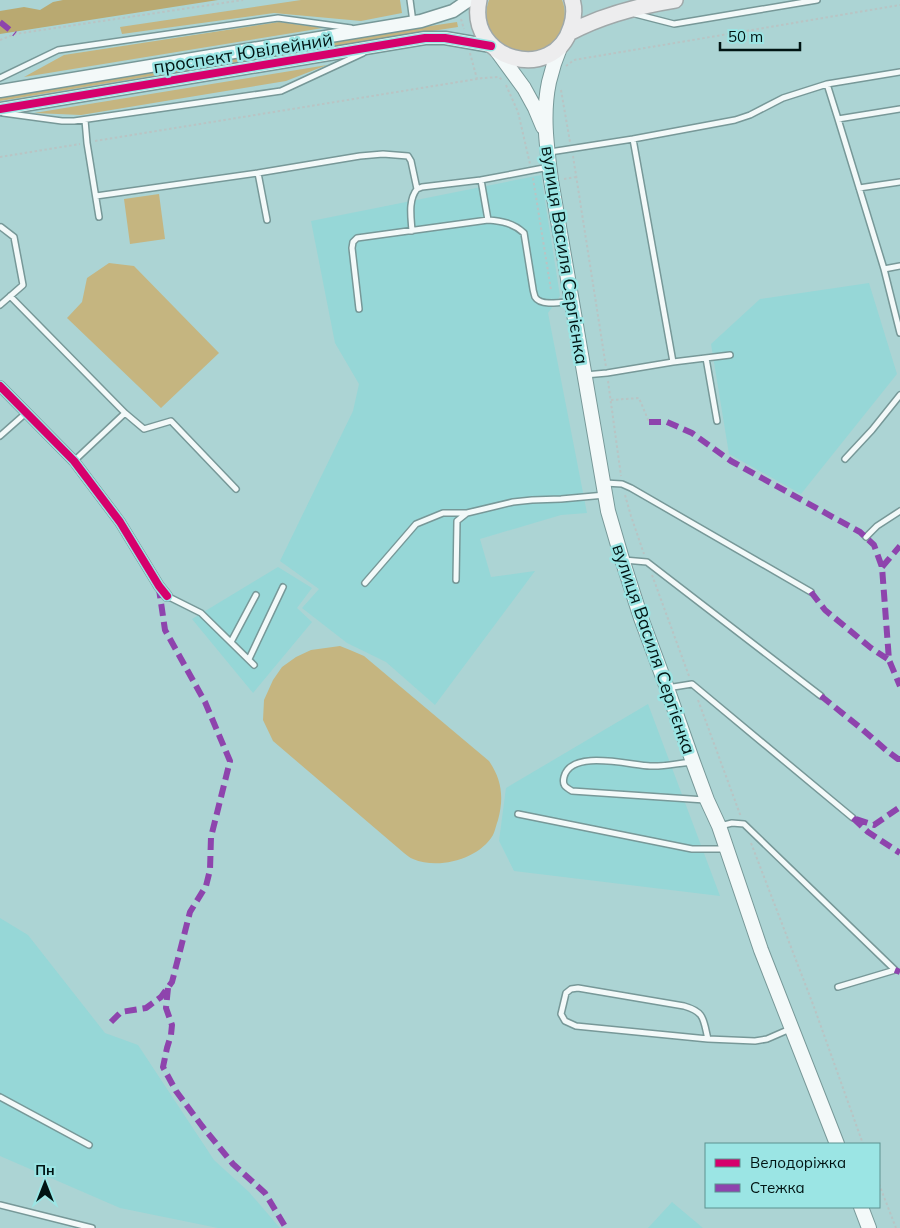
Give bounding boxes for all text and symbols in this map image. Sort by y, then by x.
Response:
scale bar [720,20,800,52]
street label: проспект Ювілейний [152,27,334,79]
text: 50 m [728,27,763,46]
street label: вулиця Василя Сергієнка [536,144,594,366]
street label: вулиця Василя Сергієнка [607,541,701,757]
legend [705,1143,880,1208]
text: Велодоріжка [750,1153,846,1172]
north arrow [20,1158,70,1208]
text: Пн [35,1161,55,1179]
text: Стежка [750,1178,805,1197]

